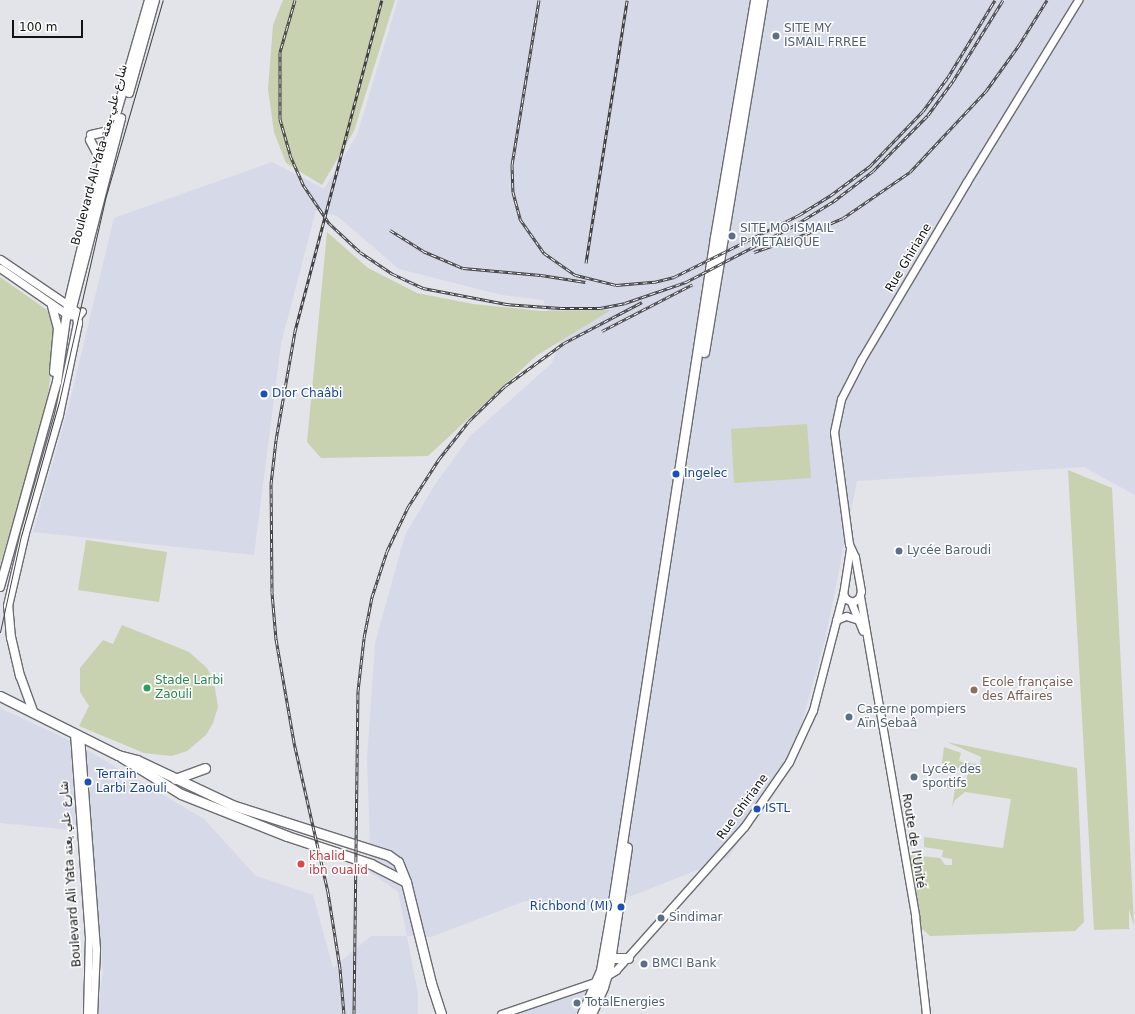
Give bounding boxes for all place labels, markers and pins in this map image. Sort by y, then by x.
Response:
place label: SITE MY ISMAIL FRREE [784,22,866,50]
marker: SITE MY ISMAIL FRREE [771,31,781,41]
place label: SITE MO ISMAIL P METALIQUE [740,222,833,250]
marker: SITE MO ISMAIL P METALIQUE [727,231,737,241]
place label: Dior Chaâbi [272,387,342,401]
marker: Dior Chaâbi [259,389,269,399]
place label: Ingelec [684,467,727,481]
marker: Ingelec [671,469,681,479]
place label: Lycée Baroudi [907,544,991,558]
marker: Lycée Baroudi [894,546,904,556]
place label: Stade Larbi Zaouli [155,674,223,702]
place label: Ecole française des Affaires [982,676,1073,704]
marker: Stade Larbi Zaouli [142,683,152,693]
marker: Ecole française des Affaires [969,685,979,695]
place label: Caserne pompiers Aïn Sebaâ [857,703,966,731]
marker: Caserne pompiers Aïn Sebaâ [844,712,854,722]
place label: Lycée des sportifs [922,763,981,791]
place label: Terrain Larbi Zaouli [96,768,167,796]
marker: Lycée des sportifs [909,772,919,782]
marker: Terrain Larbi Zaouli [83,777,93,787]
place label: ISTL [765,802,790,816]
marker: ISTL [752,804,762,814]
place label: khalid ibn oualid [309,850,368,878]
marker: khalid ibn oualid [296,859,306,869]
place label: Richbond (MI) [530,900,613,914]
marker: Richbond (MI) [616,902,626,912]
place label: Sindimar [669,911,722,925]
marker: Sindimar [656,913,666,923]
place label: BMCI Bank [652,957,716,971]
marker: BMCI Bank [639,959,649,969]
place label: TotalEnergies [585,996,665,1010]
marker: TotalEnergies [572,998,582,1008]

